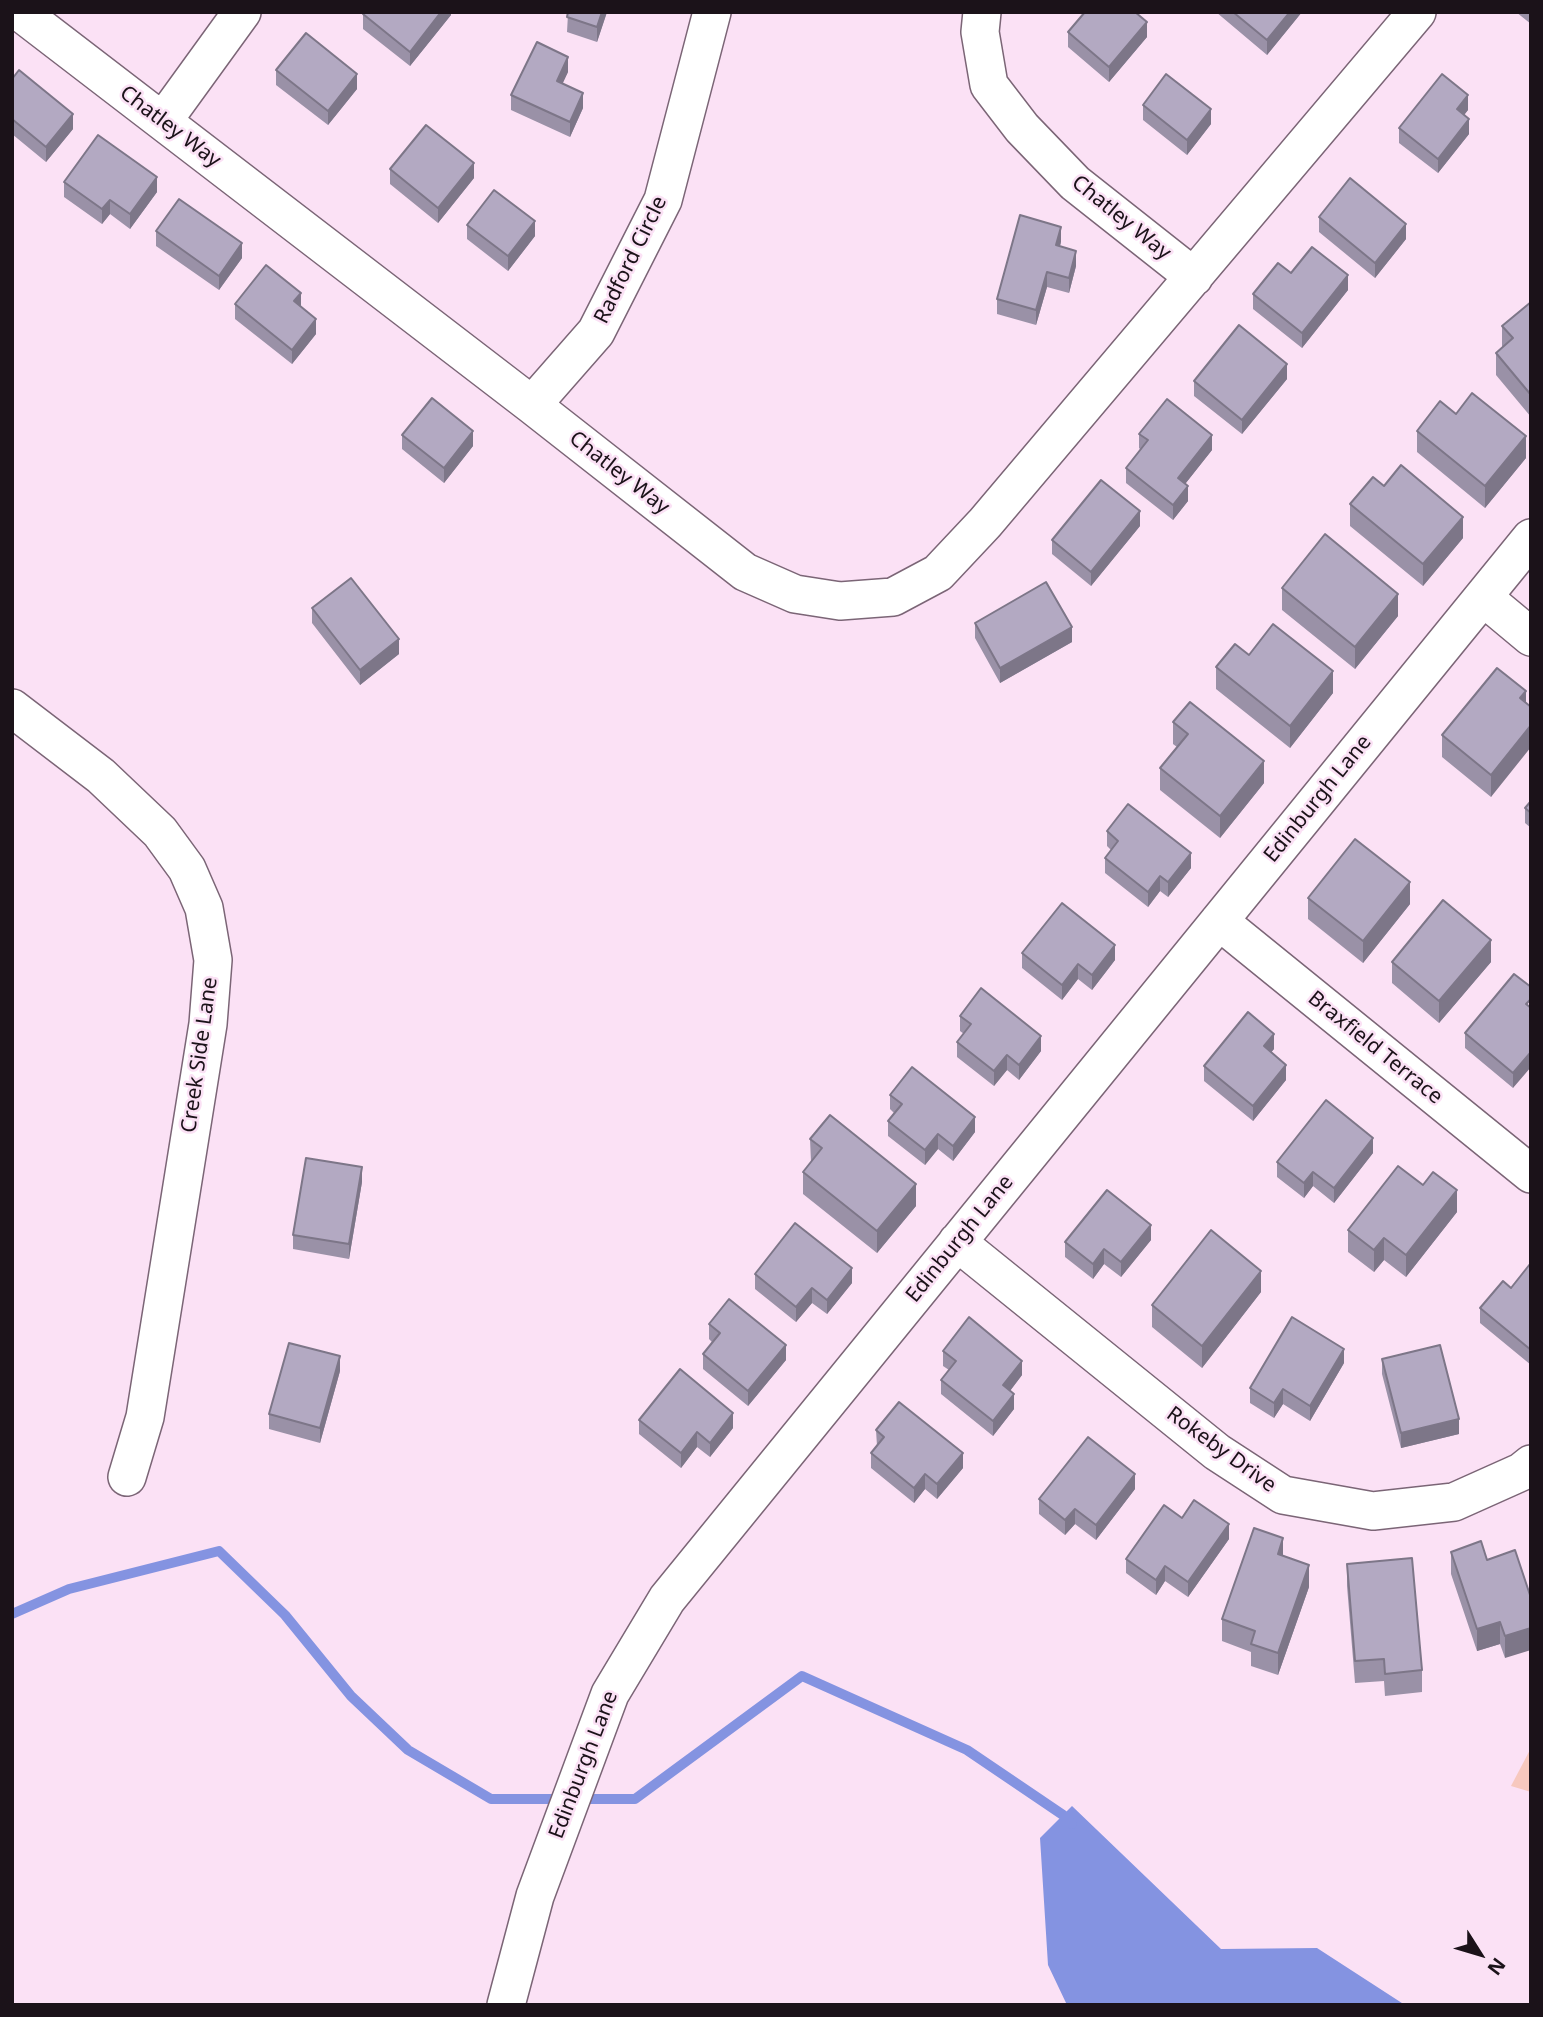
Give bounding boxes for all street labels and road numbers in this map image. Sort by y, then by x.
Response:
street label: Chatley Way [114,81,226,173]
street label: Chatley Way [1066,170,1176,266]
street label: Radford Circle [589,192,673,328]
street label: Chatley Way [564,426,674,520]
street label: Edinburgh Lane [1259,730,1377,868]
street label: Creek Side Lane [177,976,223,1134]
street label: Braxfield Terrace [1303,986,1447,1110]
street label: Edinburgh Lane [901,1170,1019,1308]
street label: Rokeby Drive [1161,1402,1281,1498]
street label: Edinburgh Lane [544,1688,624,1842]

